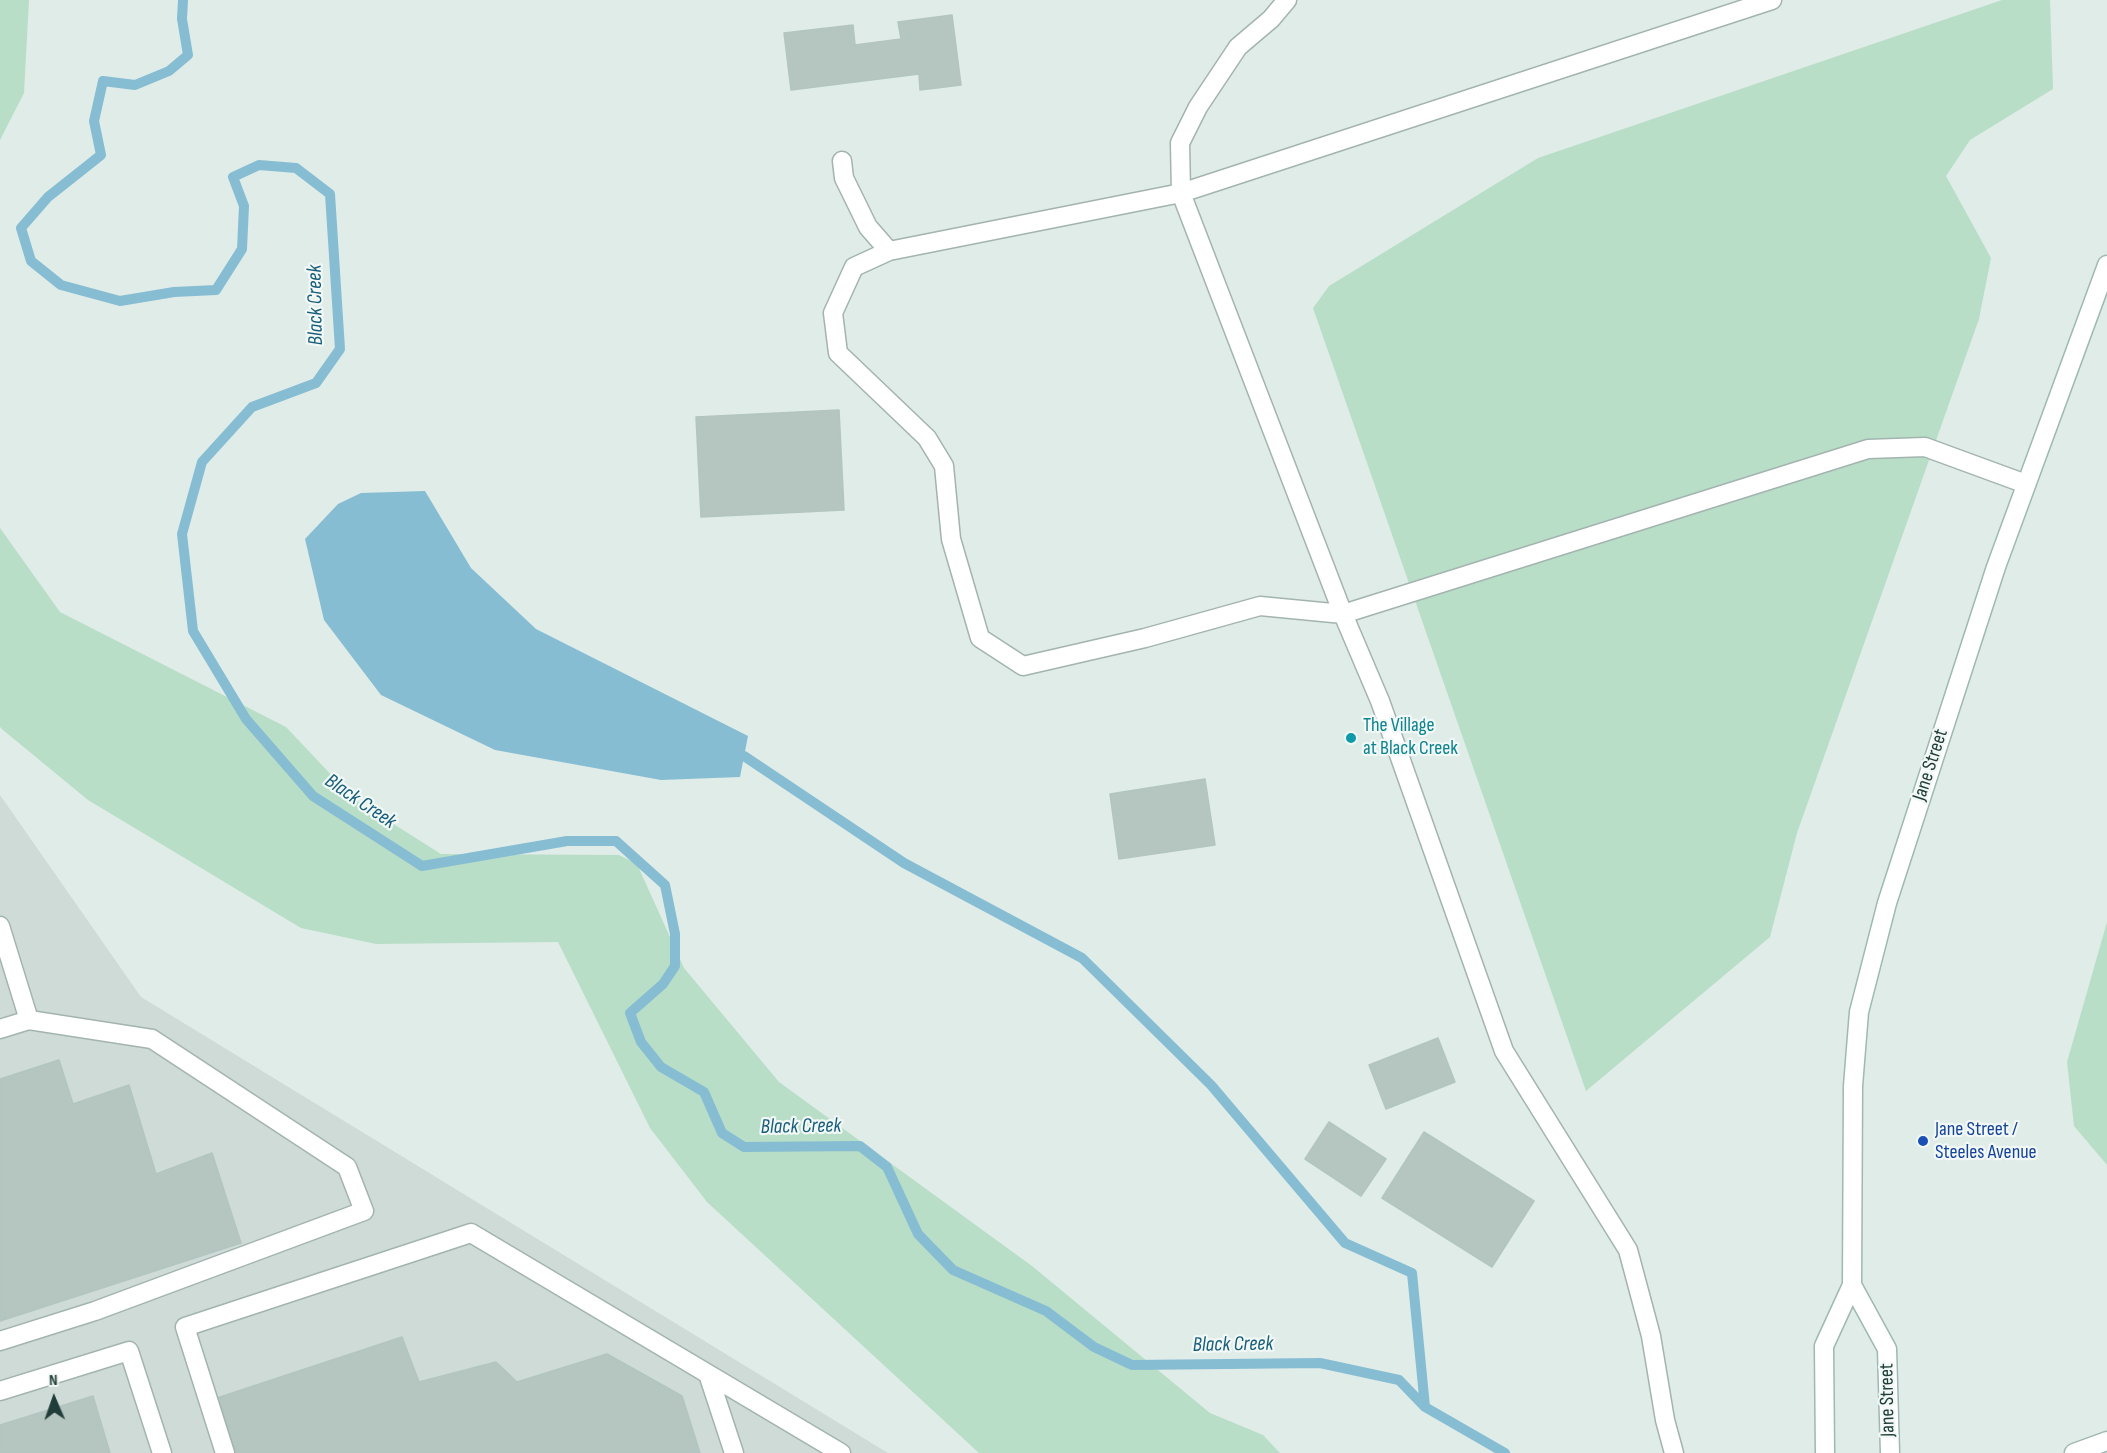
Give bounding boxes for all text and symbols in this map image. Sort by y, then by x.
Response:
water label: Black Creek [303,264,329,346]
place label: The Village at Black Creek [1363,714,1458,761]
street label: Jane Street [1908,726,1954,804]
marker: The Village at Black Creek [1344,731,1358,745]
water label: Black Creek [320,769,400,835]
water label: Black Creek [760,1114,842,1140]
place label: Jane Street / Steeles Avenue [1935,1118,2037,1165]
marker: Jane Street / Steeles Avenue [1916,1134,1930,1148]
water label: Black Creek [1192,1332,1274,1358]
street label: Jane Street [1875,1363,1901,1437]
north arrow [24,1369,84,1429]
text: N [49,1371,58,1390]

